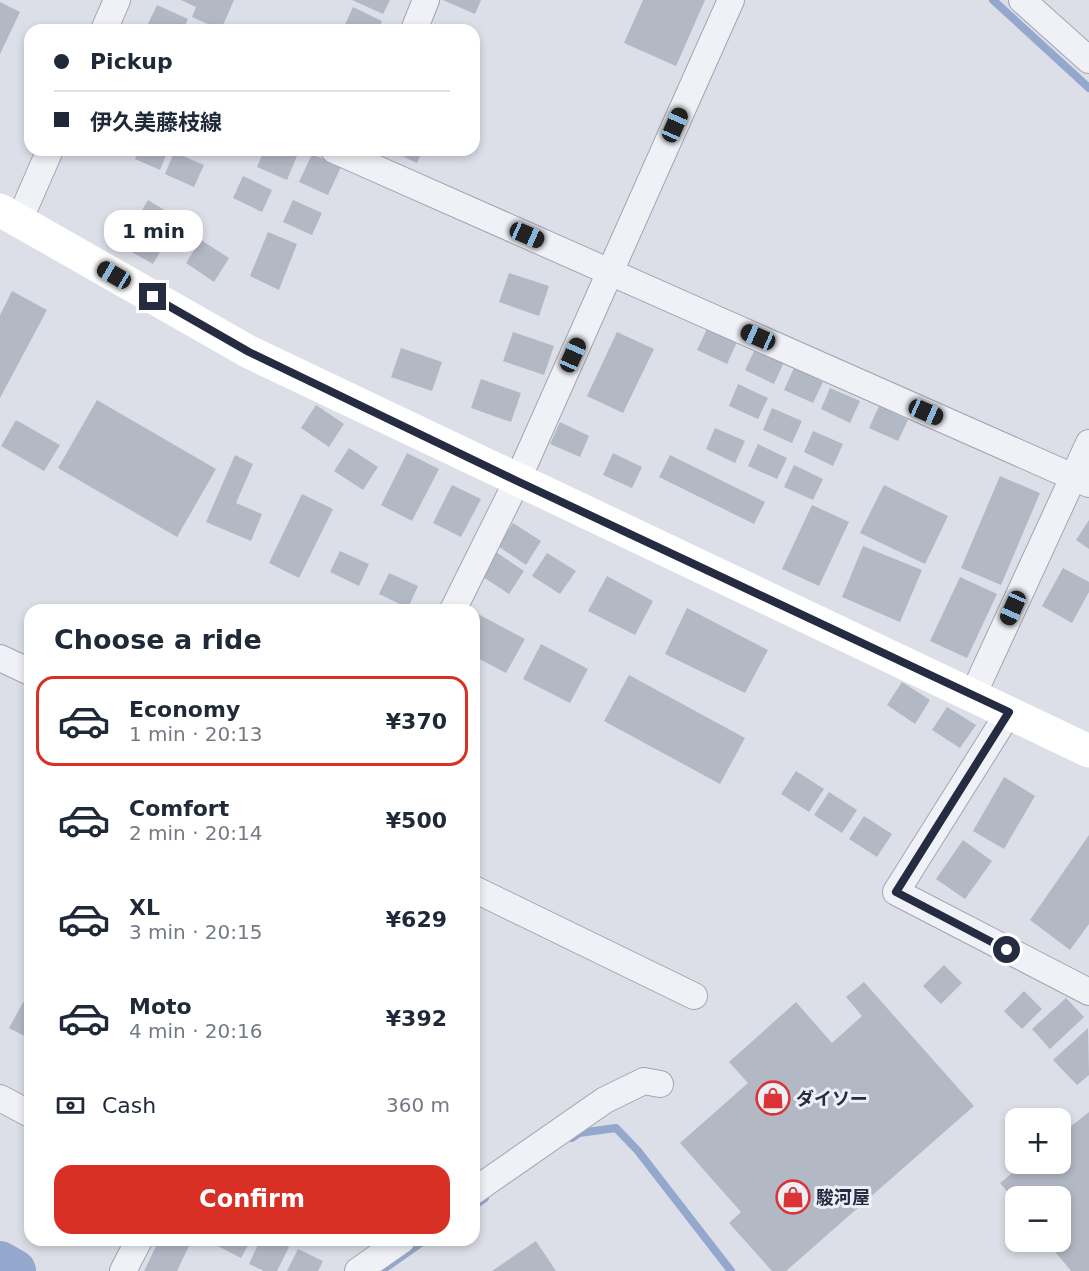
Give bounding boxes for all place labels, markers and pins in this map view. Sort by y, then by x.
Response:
shop icon: ダイソー [755,1080,791,1116]
place label: ダイソー [796,1088,868,1109]
shop icon: 駿河屋 [775,1179,811,1215]
place label: 駿河屋 [816,1187,870,1208]

